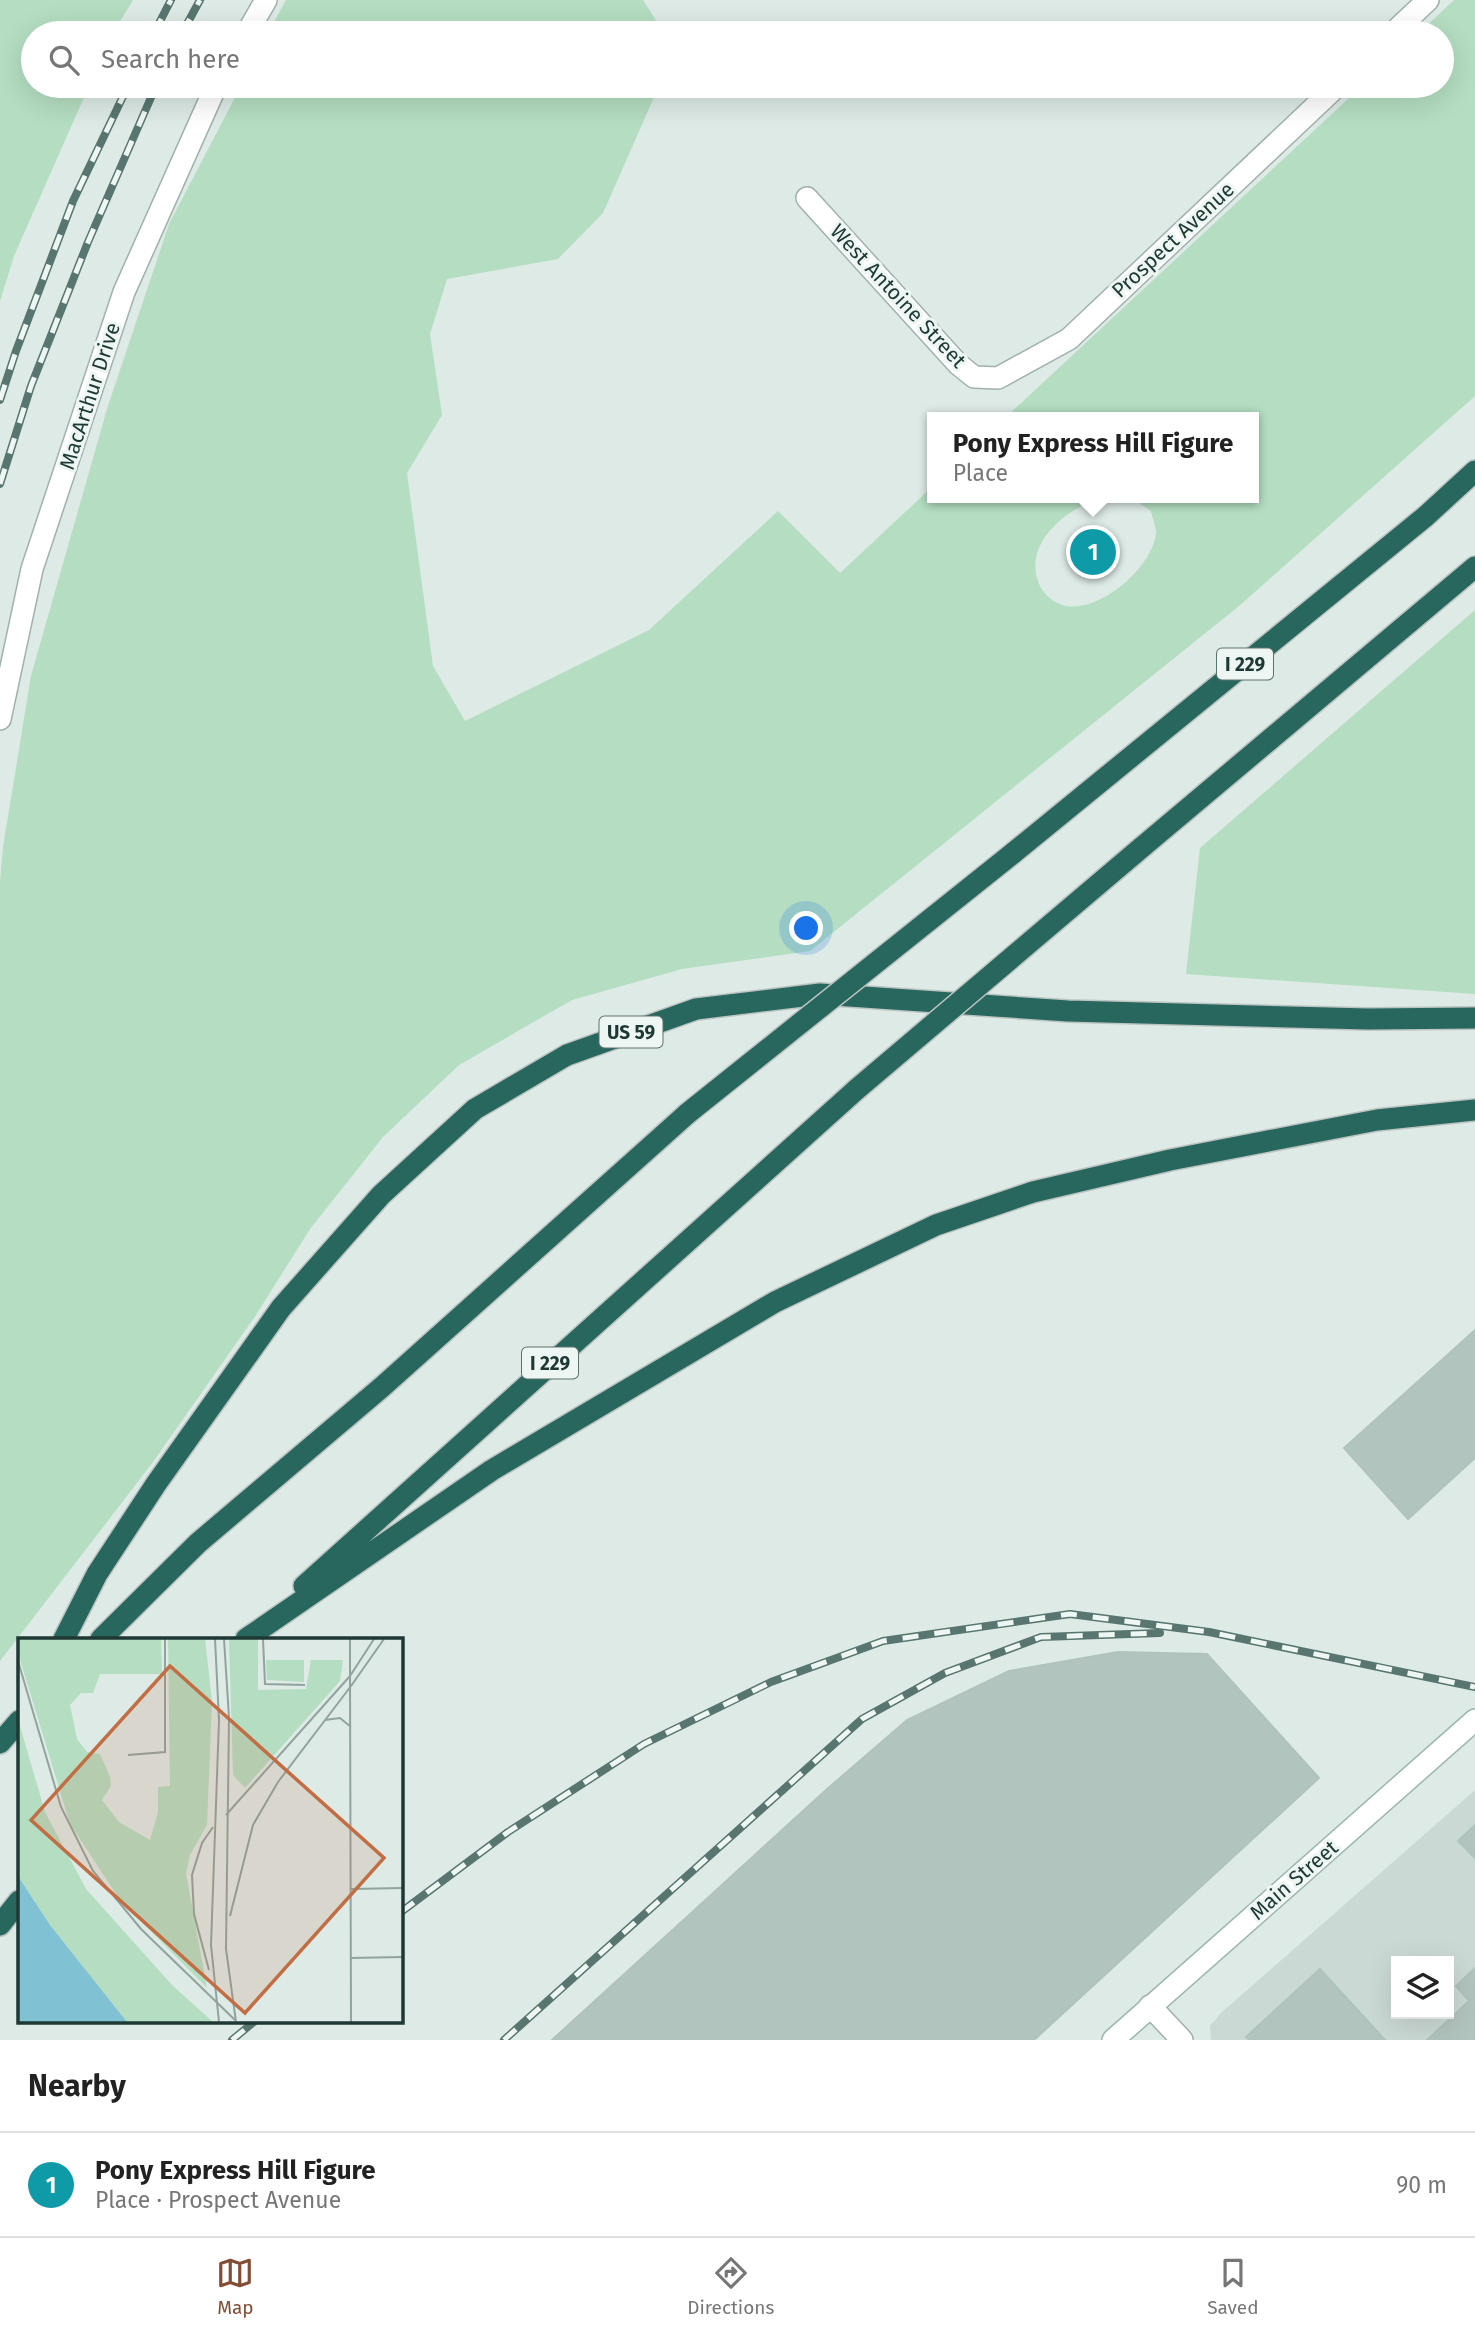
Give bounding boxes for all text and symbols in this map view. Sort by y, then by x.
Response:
search box [21,21,1454,98]
icon: search [45,41,83,79]
text: Search here [101,44,240,75]
street label: Prospect Avenue [1106,177,1240,303]
street label: West Antoine Street [825,219,972,374]
street label: MacArthur Drive [54,319,126,473]
popup [927,412,1259,503]
text: Pony Express Hill Figure [953,428,1233,459]
text: Place [953,459,1008,487]
pin: 1 [1070,526,1116,578]
road number: I 229 [1217,649,1273,680]
your location [789,911,823,945]
road number: US 59 [600,1016,662,1048]
road number: I 229 [522,1348,578,1378]
inset map [18,1638,402,2022]
street label: Main Street [1245,1834,1344,1925]
map controls [1391,1956,1454,2019]
button: layers [1391,1956,1454,2019]
text: Nearby [28,2068,126,2104]
text: Pony Express Hill Figure [95,2155,376,2186]
text: 1 [46,2171,56,2199]
text: 90 m [1396,2171,1447,2199]
text: Place · Prospect Avenue [95,2186,341,2214]
tab: Map [216,2254,254,2319]
tab: Directions [687,2254,774,2319]
tab: Saved [1207,2254,1259,2319]

